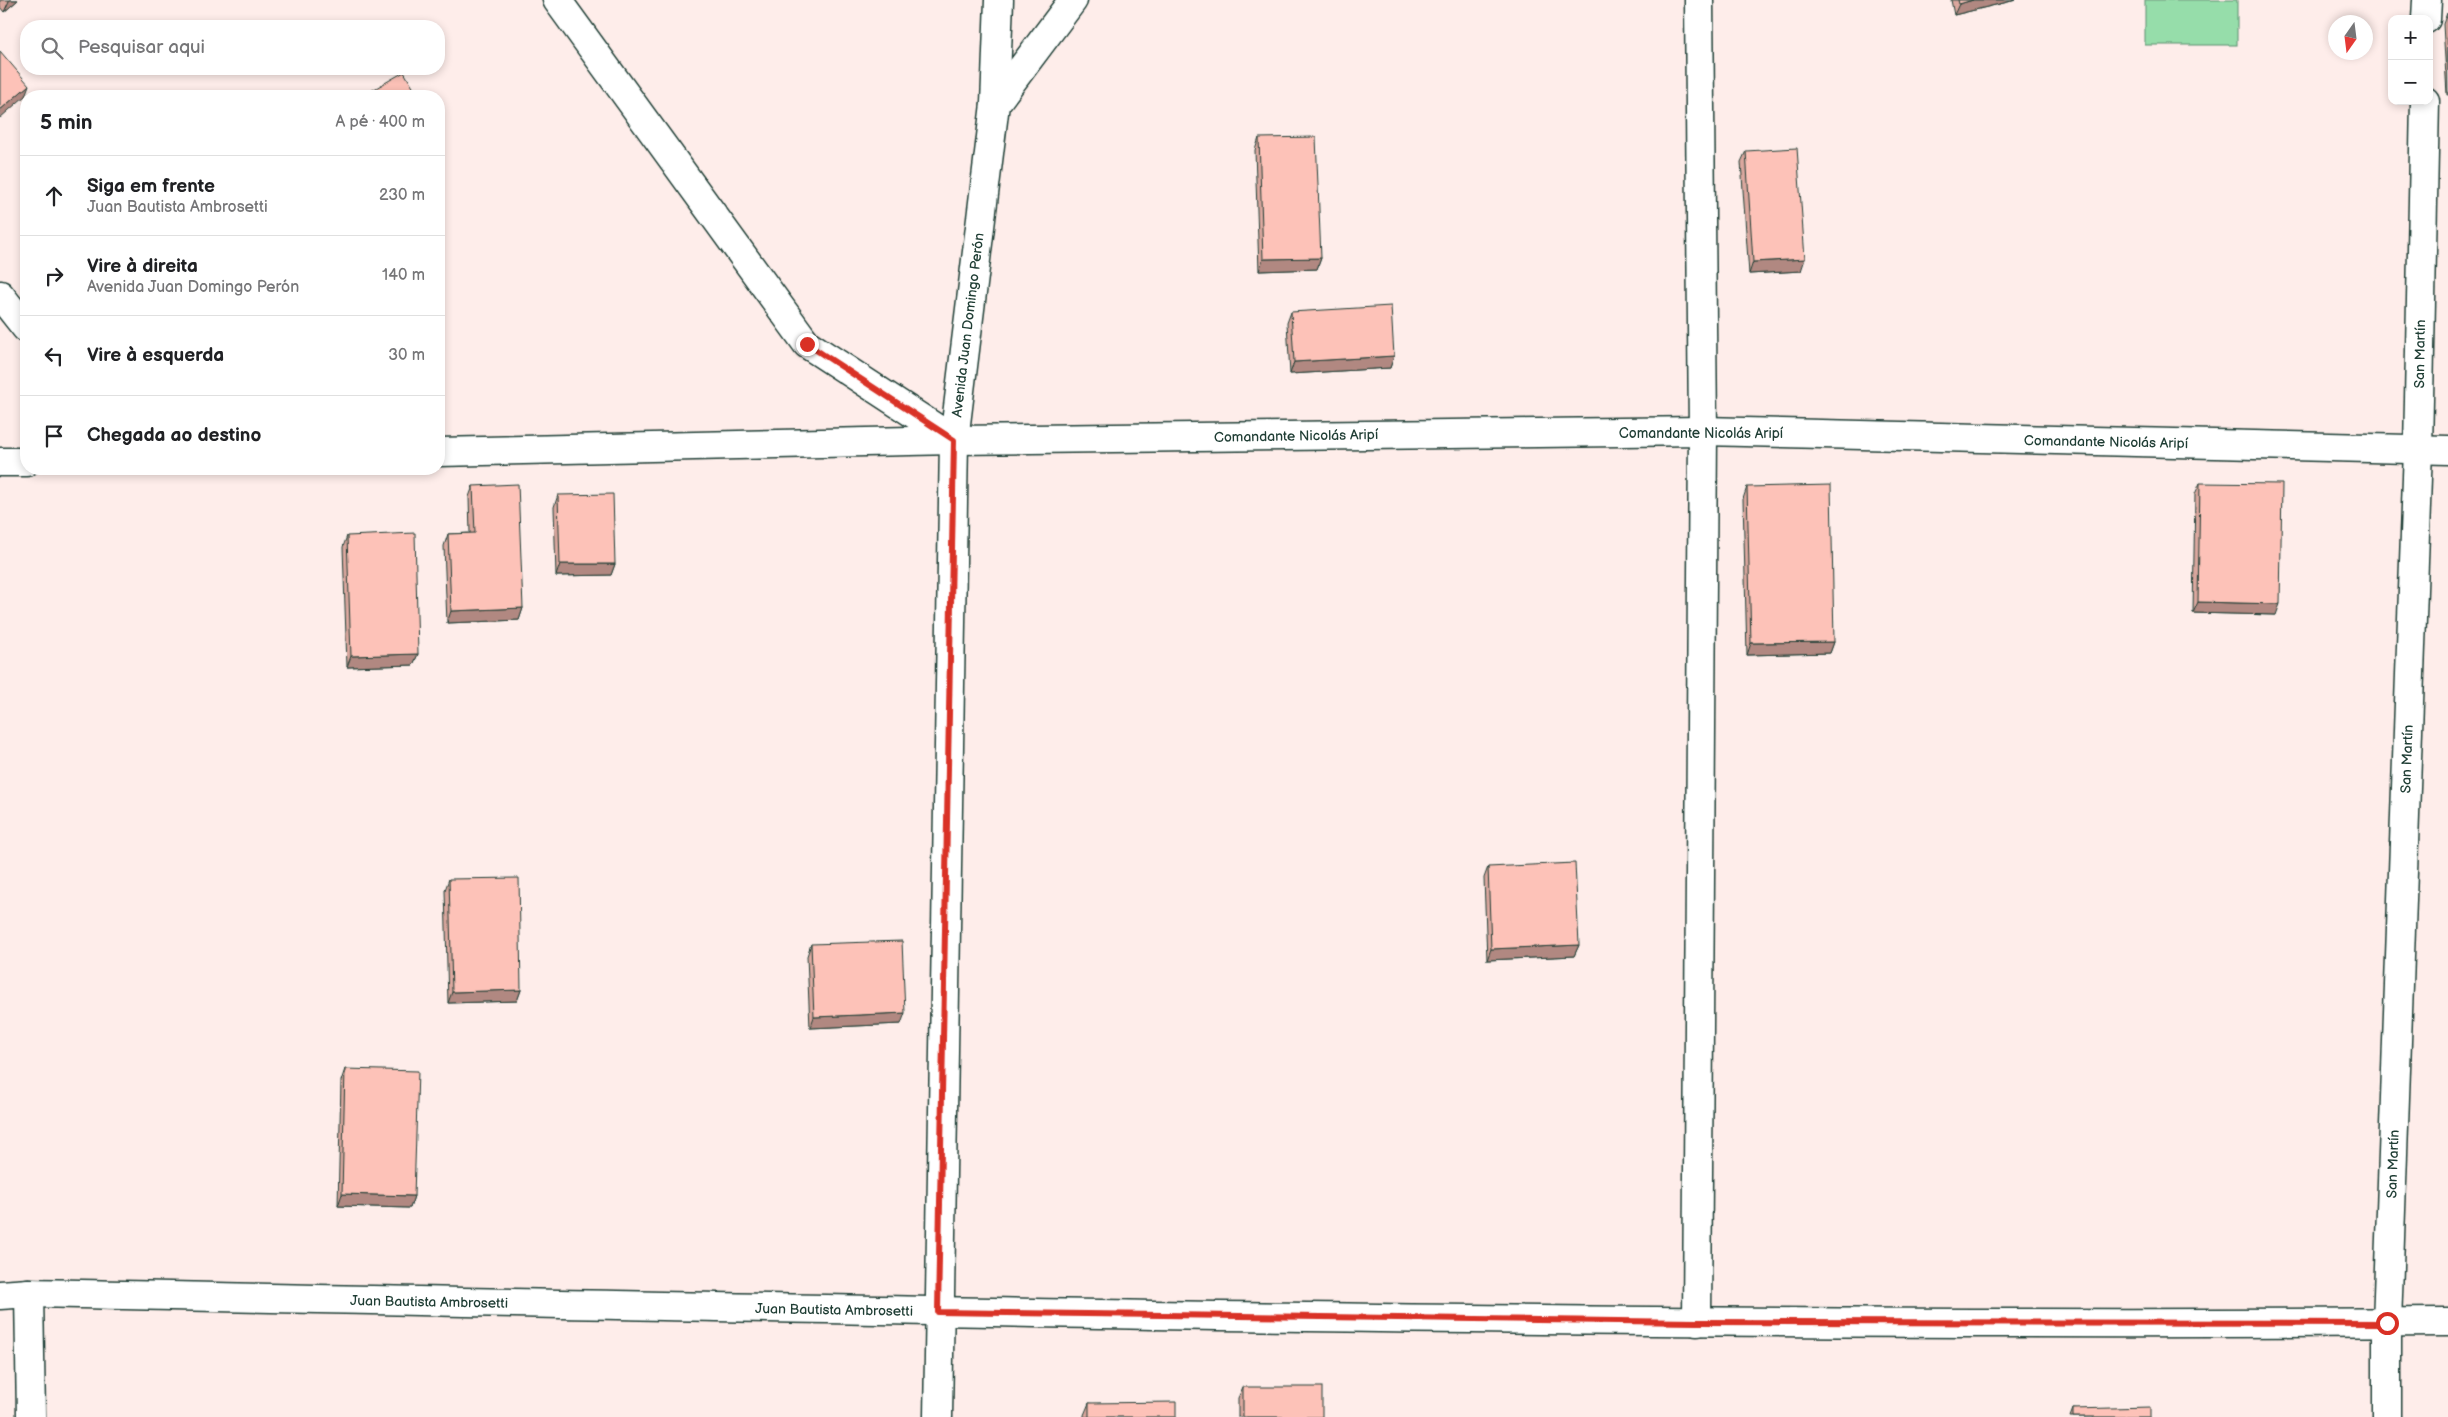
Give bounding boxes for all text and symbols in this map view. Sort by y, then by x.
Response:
north arrow [2328,15,2373,60]
map controls [2388,15,2433,105]
button: + [2388,15,2433,60]
search box [20,20,445,75]
icon: search [38,34,66,62]
text: Pesquisar aqui [78,36,205,59]
button: − [2388,60,2433,105]
text: 5 min [40,110,93,135]
text: A pé · 400 m [335,113,425,132]
text: Siga em frente [87,175,215,198]
icon: ahead [40,182,68,210]
text: 230 m [379,186,425,205]
text: Juan Bautista Ambrosetti [87,198,268,217]
street label: Avenida Juan Domingo Perón [948,232,988,418]
text: Vire à direita [87,255,198,278]
icon: right [40,262,68,290]
text: 140 m [382,266,425,285]
text: Avenida Juan Domingo Perón [87,278,299,297]
street label: San Martín [2411,319,2429,389]
route end [796,333,819,356]
icon: left [40,342,68,370]
text: Vire à esquerda [87,344,224,367]
text: 30 m [388,346,425,365]
icon: arrive [40,422,68,450]
text: Chegada ao destino [87,424,261,447]
street label: Comandante Nicolás Aripí [1619,425,1784,442]
street label: Comandante Nicolás Aripí [1214,426,1379,446]
street label: Comandante Nicolás Aripí [2024,432,2189,452]
street label: San Martín [2397,724,2417,794]
street label: San Martín [2383,1129,2403,1199]
street label: Juan Bautista Ambrosetti [350,1292,508,1312]
street label: Juan Bautista Ambrosetti [755,1300,913,1320]
route start [2376,1312,2399,1335]

